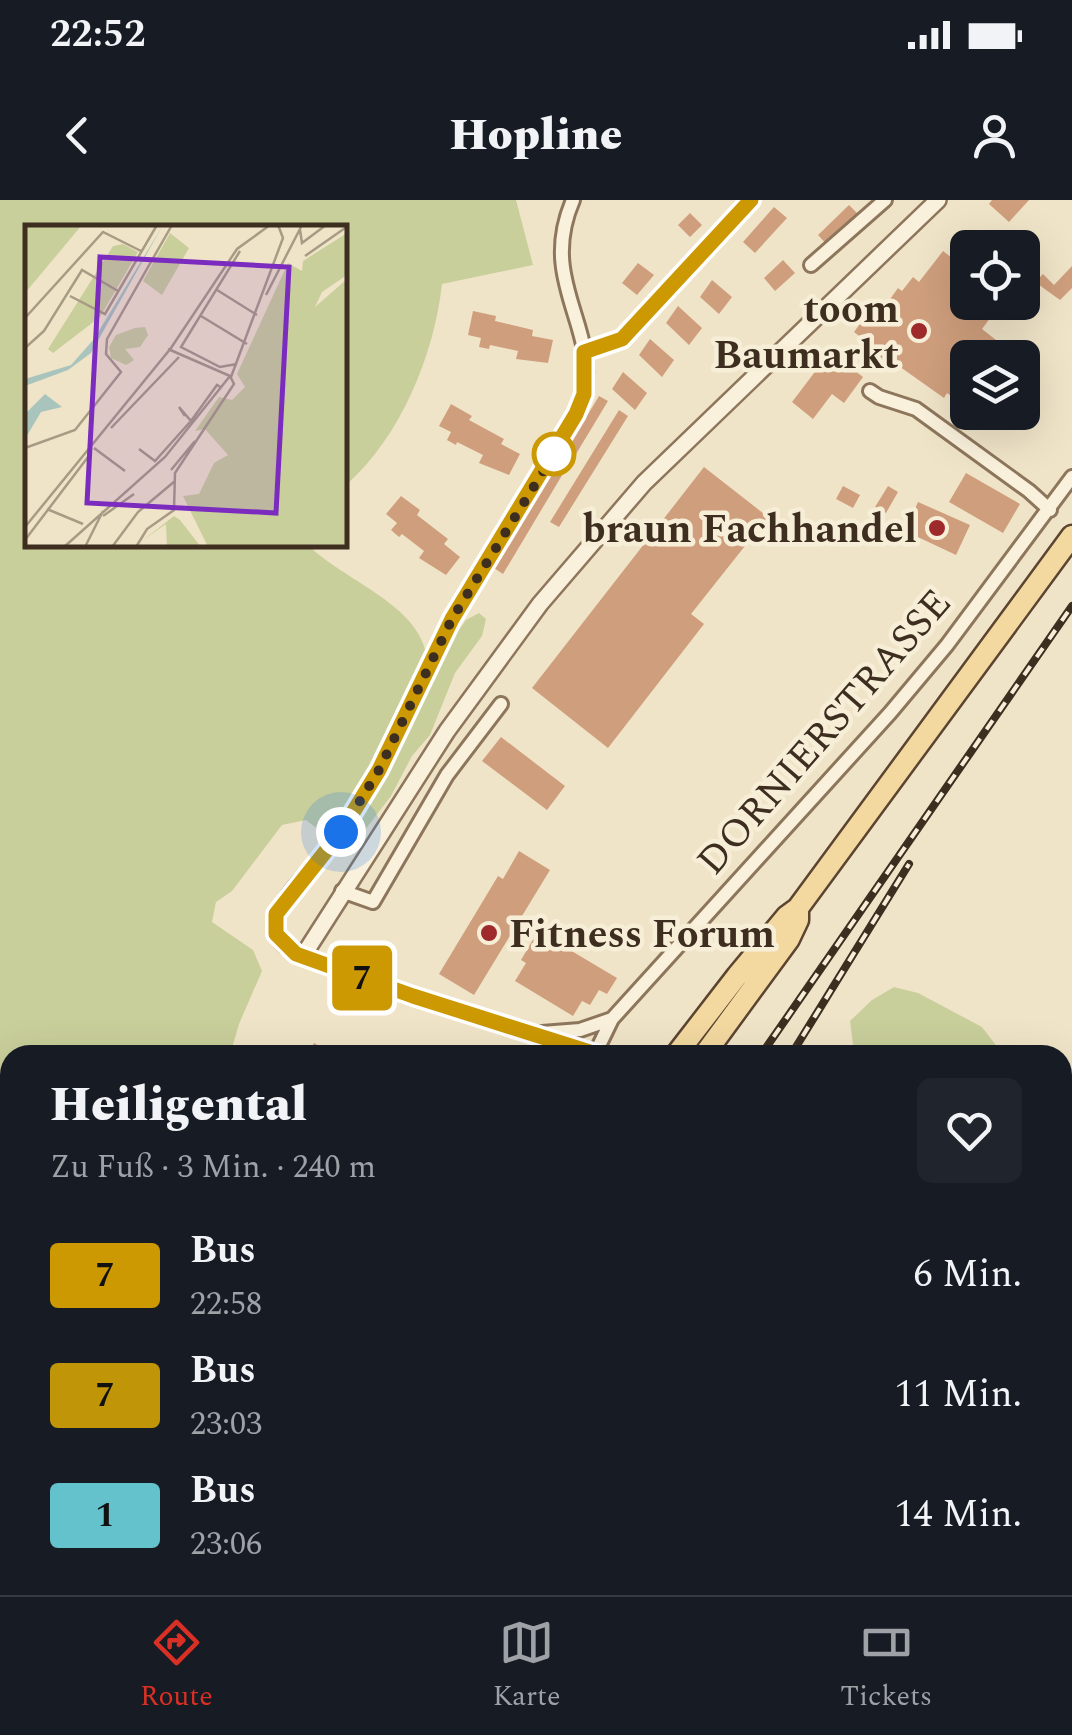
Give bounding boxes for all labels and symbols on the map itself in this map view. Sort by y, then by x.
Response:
inset map [25,225,348,548]
place label: toom Baumarkt [714,280,899,387]
marker: toom Baumarkt [908,320,930,342]
unlabelled marker [533,433,575,475]
place label: braun Fachhandel [582,500,917,561]
marker: braun Fachhandel [926,517,948,539]
street label: DORNIERSTRASSE [683,576,967,890]
your location [316,807,366,857]
place label: Fitness Forum [509,905,775,966]
marker: Fitness Forum [478,922,500,944]
line badge: 7 [330,946,394,1010]

